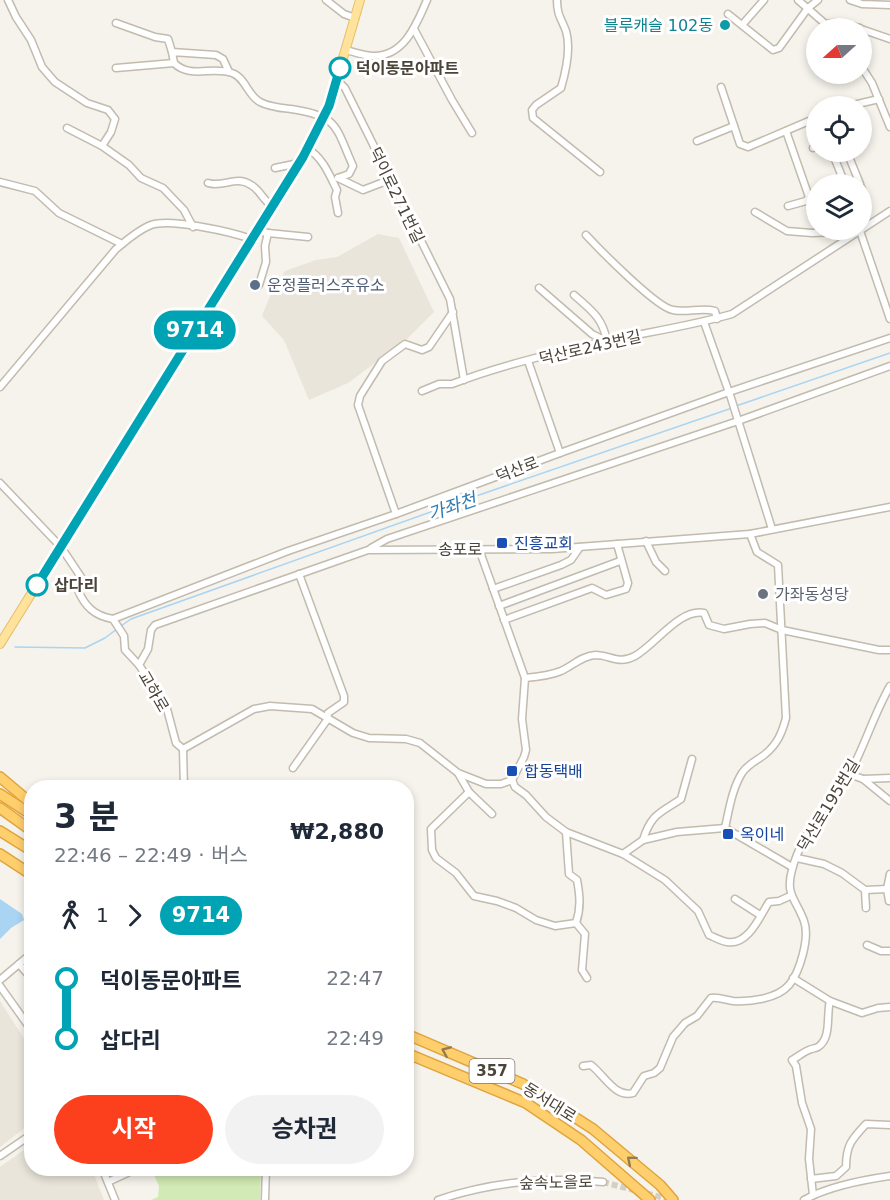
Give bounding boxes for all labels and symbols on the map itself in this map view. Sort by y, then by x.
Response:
place label: 블루캐슬 102동 [604,16,713,35]
marker: 블루캐슬 102동 [718,18,732,32]
north arrow [806,18,872,84]
marker: 덕이동문아파트 [329,57,351,79]
place label: 덕이동문아파트 [356,59,459,78]
street label: 덕이로271번길 [365,144,428,246]
place label: 운정플러스주유소 [267,276,385,295]
marker: 운정플러스주유소 [248,278,262,292]
line badge: 9714 [153,310,237,350]
street label: 덕산로243번길 [537,327,643,368]
street label: 덕산로 [493,453,541,486]
water label: 가좌천 [425,488,481,525]
place label: 진흥교회 [514,534,573,553]
marker: 진흥교회 [495,536,509,550]
street label: 송포로 [438,540,482,559]
marker: 삽다리 [26,574,48,596]
place label: 삽다리 [54,576,98,595]
place label: 가좌동성당 [775,585,849,604]
marker: 가좌동성당 [756,587,770,601]
street label: 교하로 [134,667,173,715]
street label: 덕산로195번길 [793,756,863,855]
place label: 합동택배 [524,762,583,781]
marker: 합동택배 [505,764,519,778]
place label: 옥이네 [740,825,784,844]
marker: 옥이네 [721,827,735,841]
one-way arrow [441,1046,452,1058]
road number: 357 [470,1059,514,1083]
street label: 동서대로 [520,1079,580,1126]
one-way arrow [627,1156,638,1167]
street label: 숲속노을로 [519,1172,593,1193]

